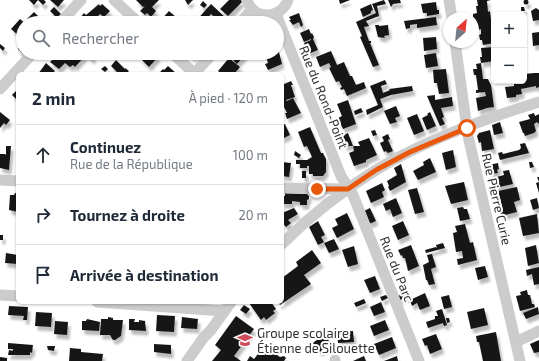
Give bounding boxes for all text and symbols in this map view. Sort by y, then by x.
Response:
north arrow [443,12,479,48]
map controls [491,12,527,84]
button: + [491,12,527,48]
search box [16,16,284,60]
icon: search [30,27,52,49]
text: Rechercher [62,29,139,47]
street label: Rue du Rond-Point [296,43,352,151]
button: − [491,48,527,84]
text: 2 min [32,88,75,108]
text: À pied · 120 m [189,90,268,106]
route start [458,119,476,137]
text: Continuez [70,138,141,156]
icon: ahead [32,144,54,166]
text: 100 m [233,147,268,163]
street label: Rue Pierre Curie [479,152,515,246]
text: Rue de la République [70,156,193,172]
route end [308,180,326,198]
icon: right [32,204,54,226]
text: Tournez à droite [70,206,185,224]
text: 20 m [239,207,268,223]
street label: Rue du Parc [377,234,417,304]
icon: arrive [32,264,54,286]
text: Arrivée à destination [70,266,218,284]
place label: Groupe scolaire Étienne de Silouette [257,325,375,356]
school or university icon: Groupe scolaire Étienne de Silouette [236,331,254,349]

